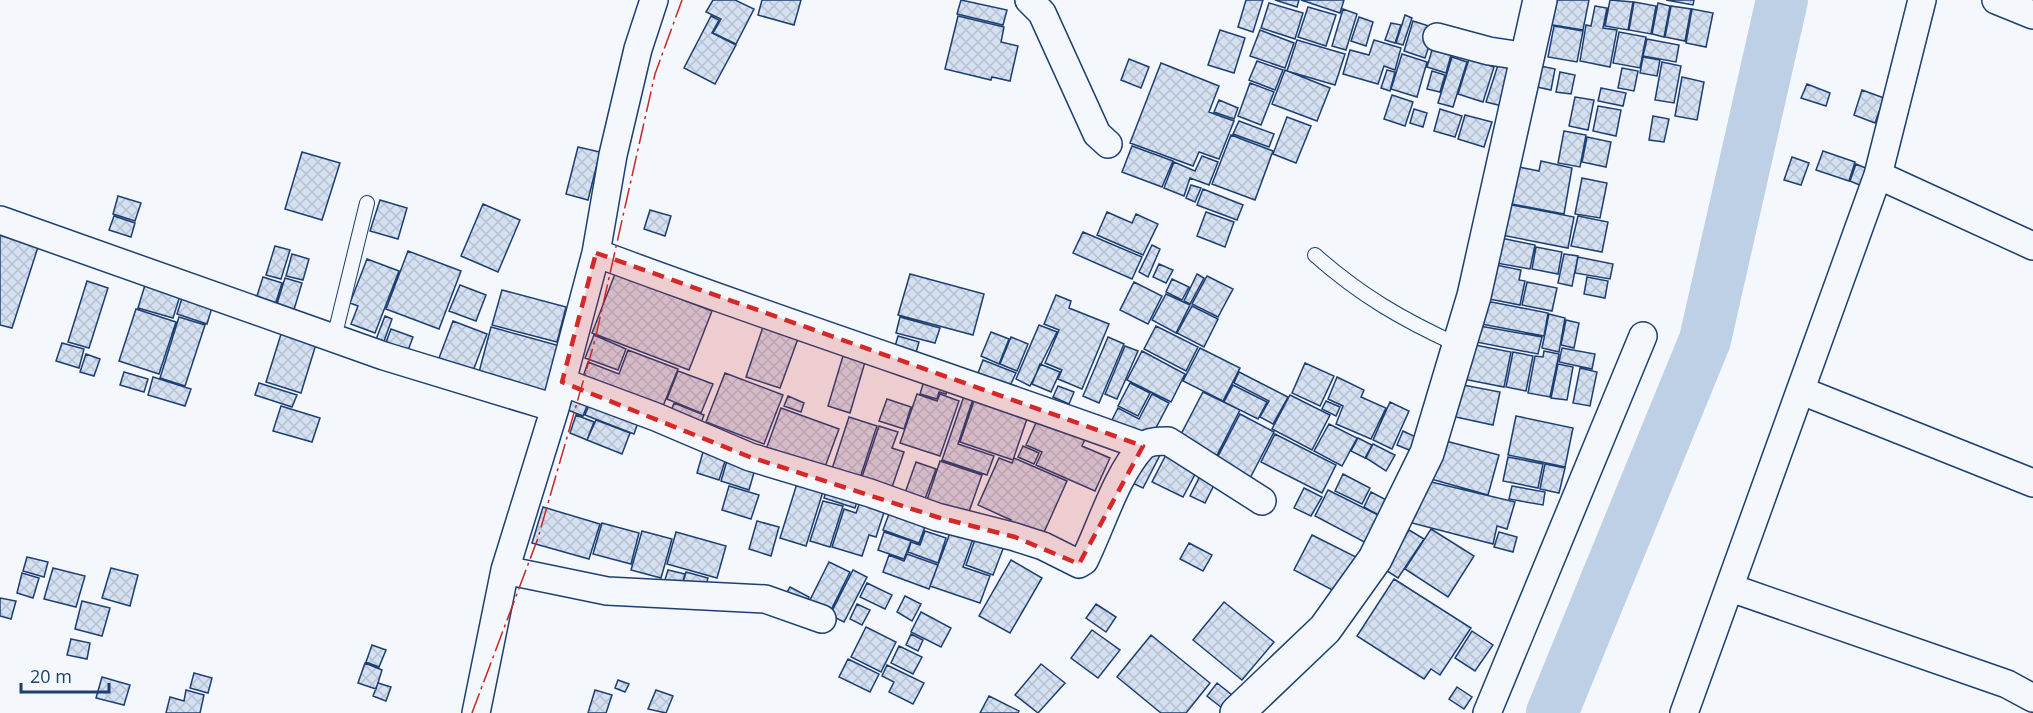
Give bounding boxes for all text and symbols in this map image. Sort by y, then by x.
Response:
scale bar [21,656,110,694]
text: 20 m [30,664,72,688]

